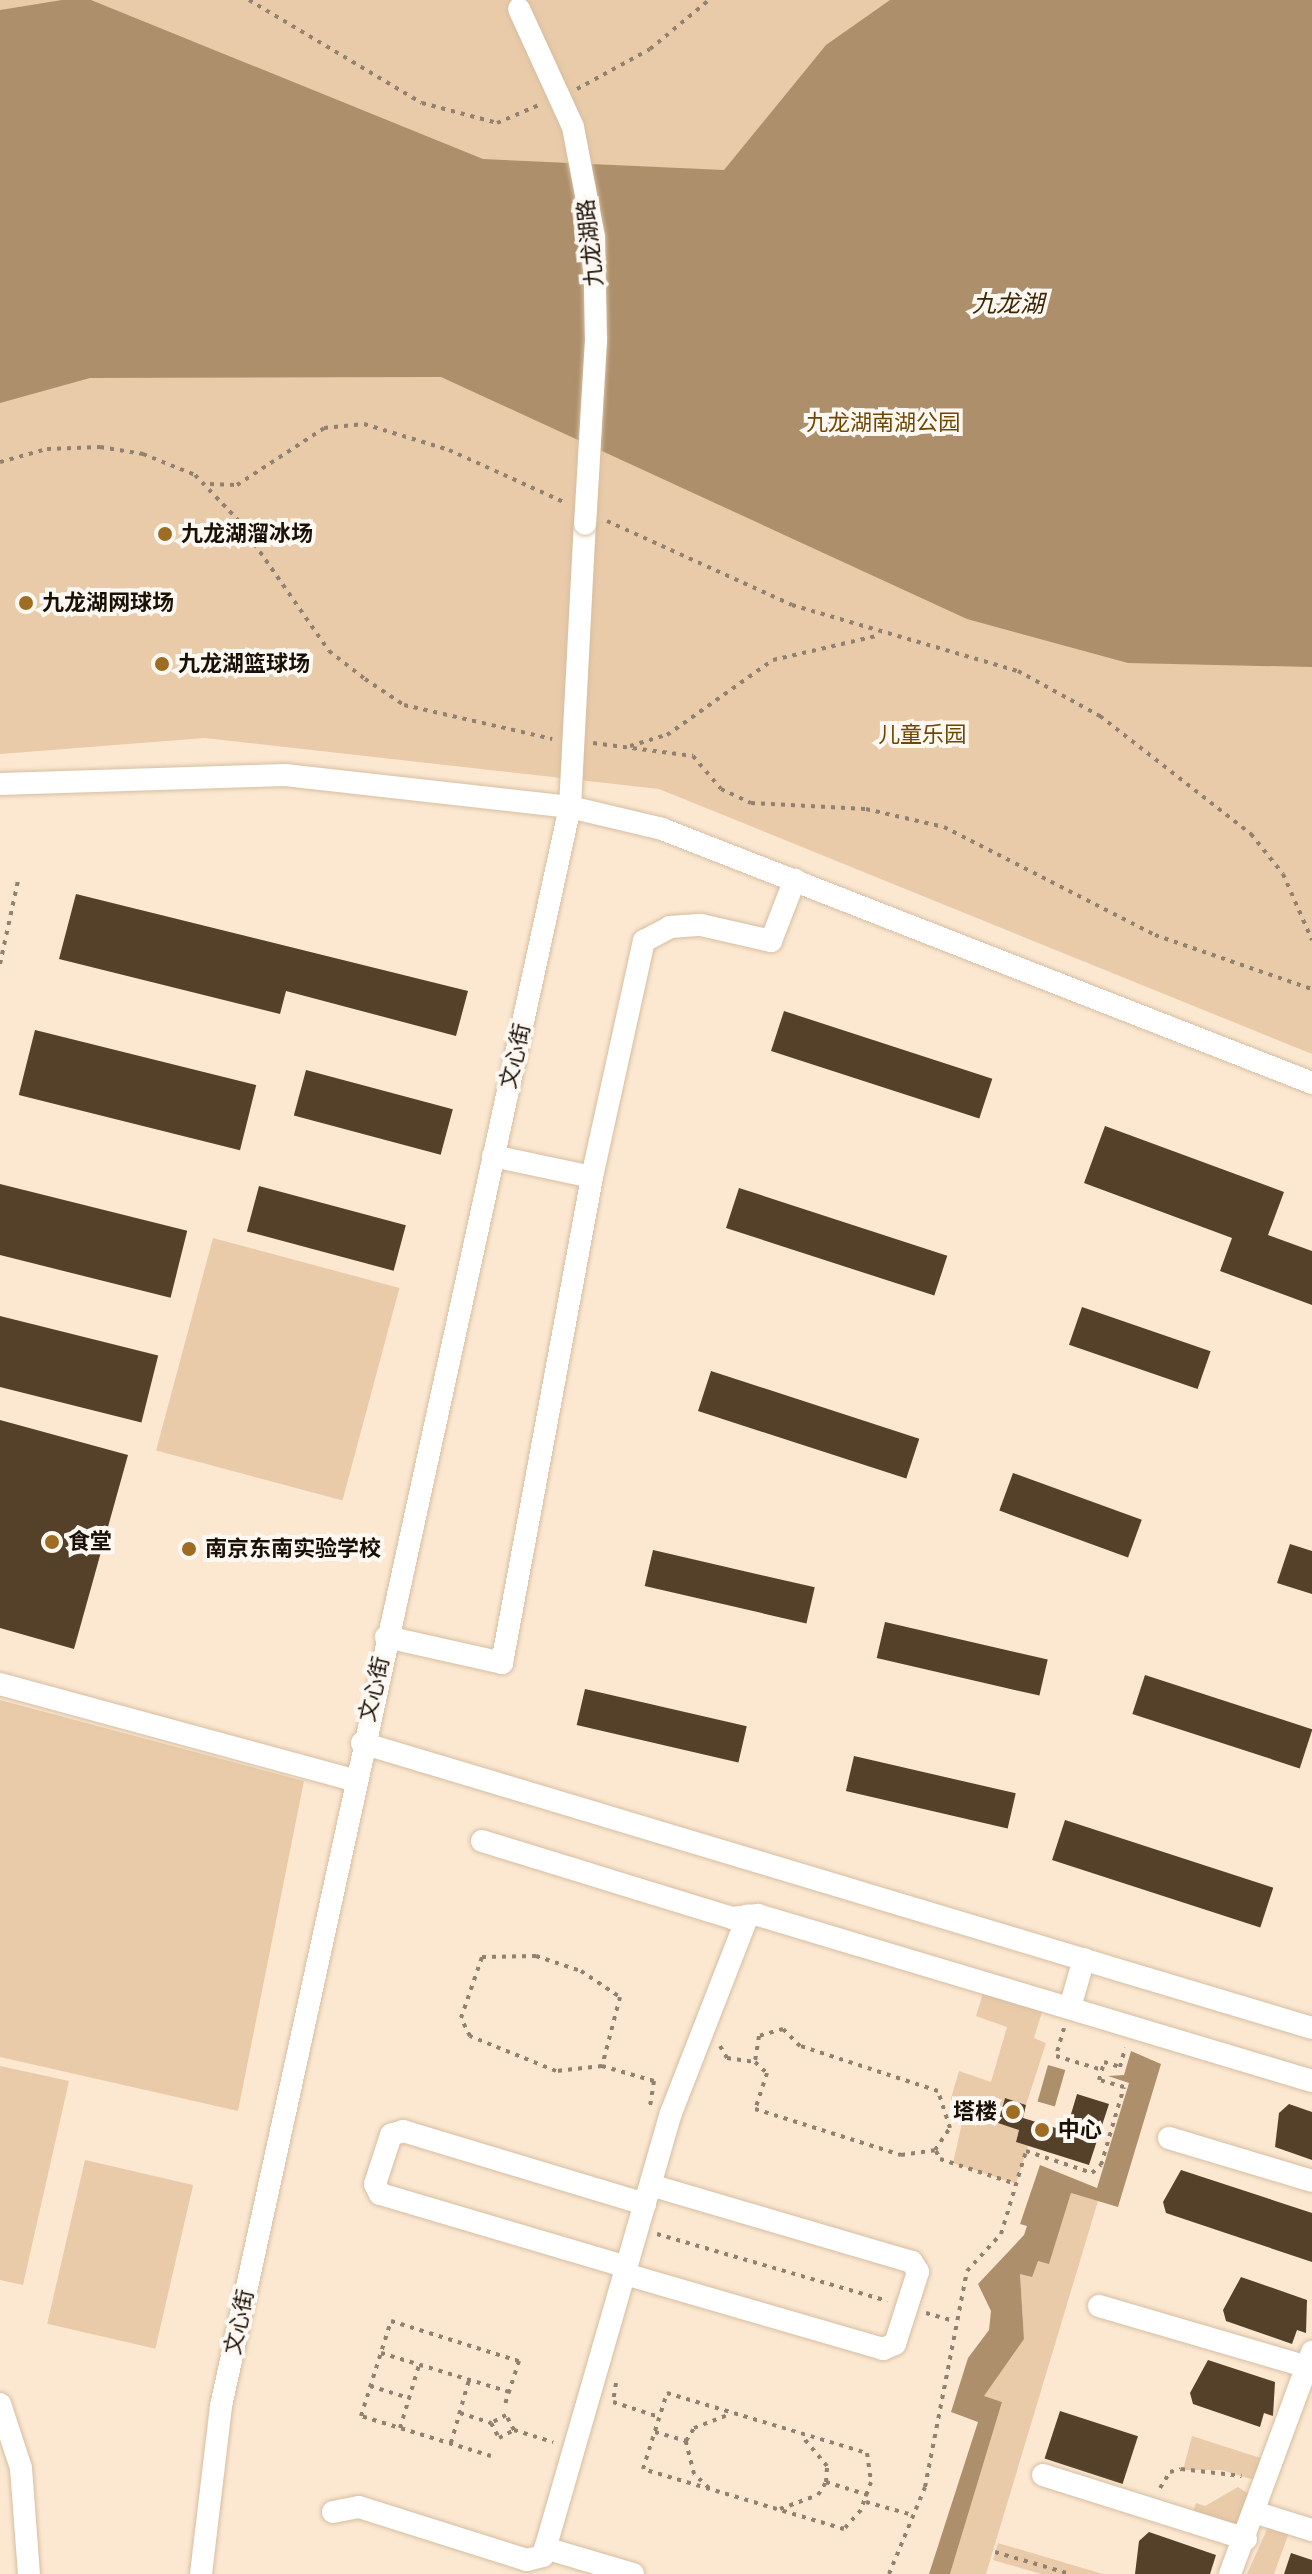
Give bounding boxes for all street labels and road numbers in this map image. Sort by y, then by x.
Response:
street label: 九龙湖路 [572,198,608,288]
street label: 文心街 [495,1021,535,1091]
street label: 文心街 [354,1654,394,1724]
street label: 文心街 [219,2287,259,2357]

